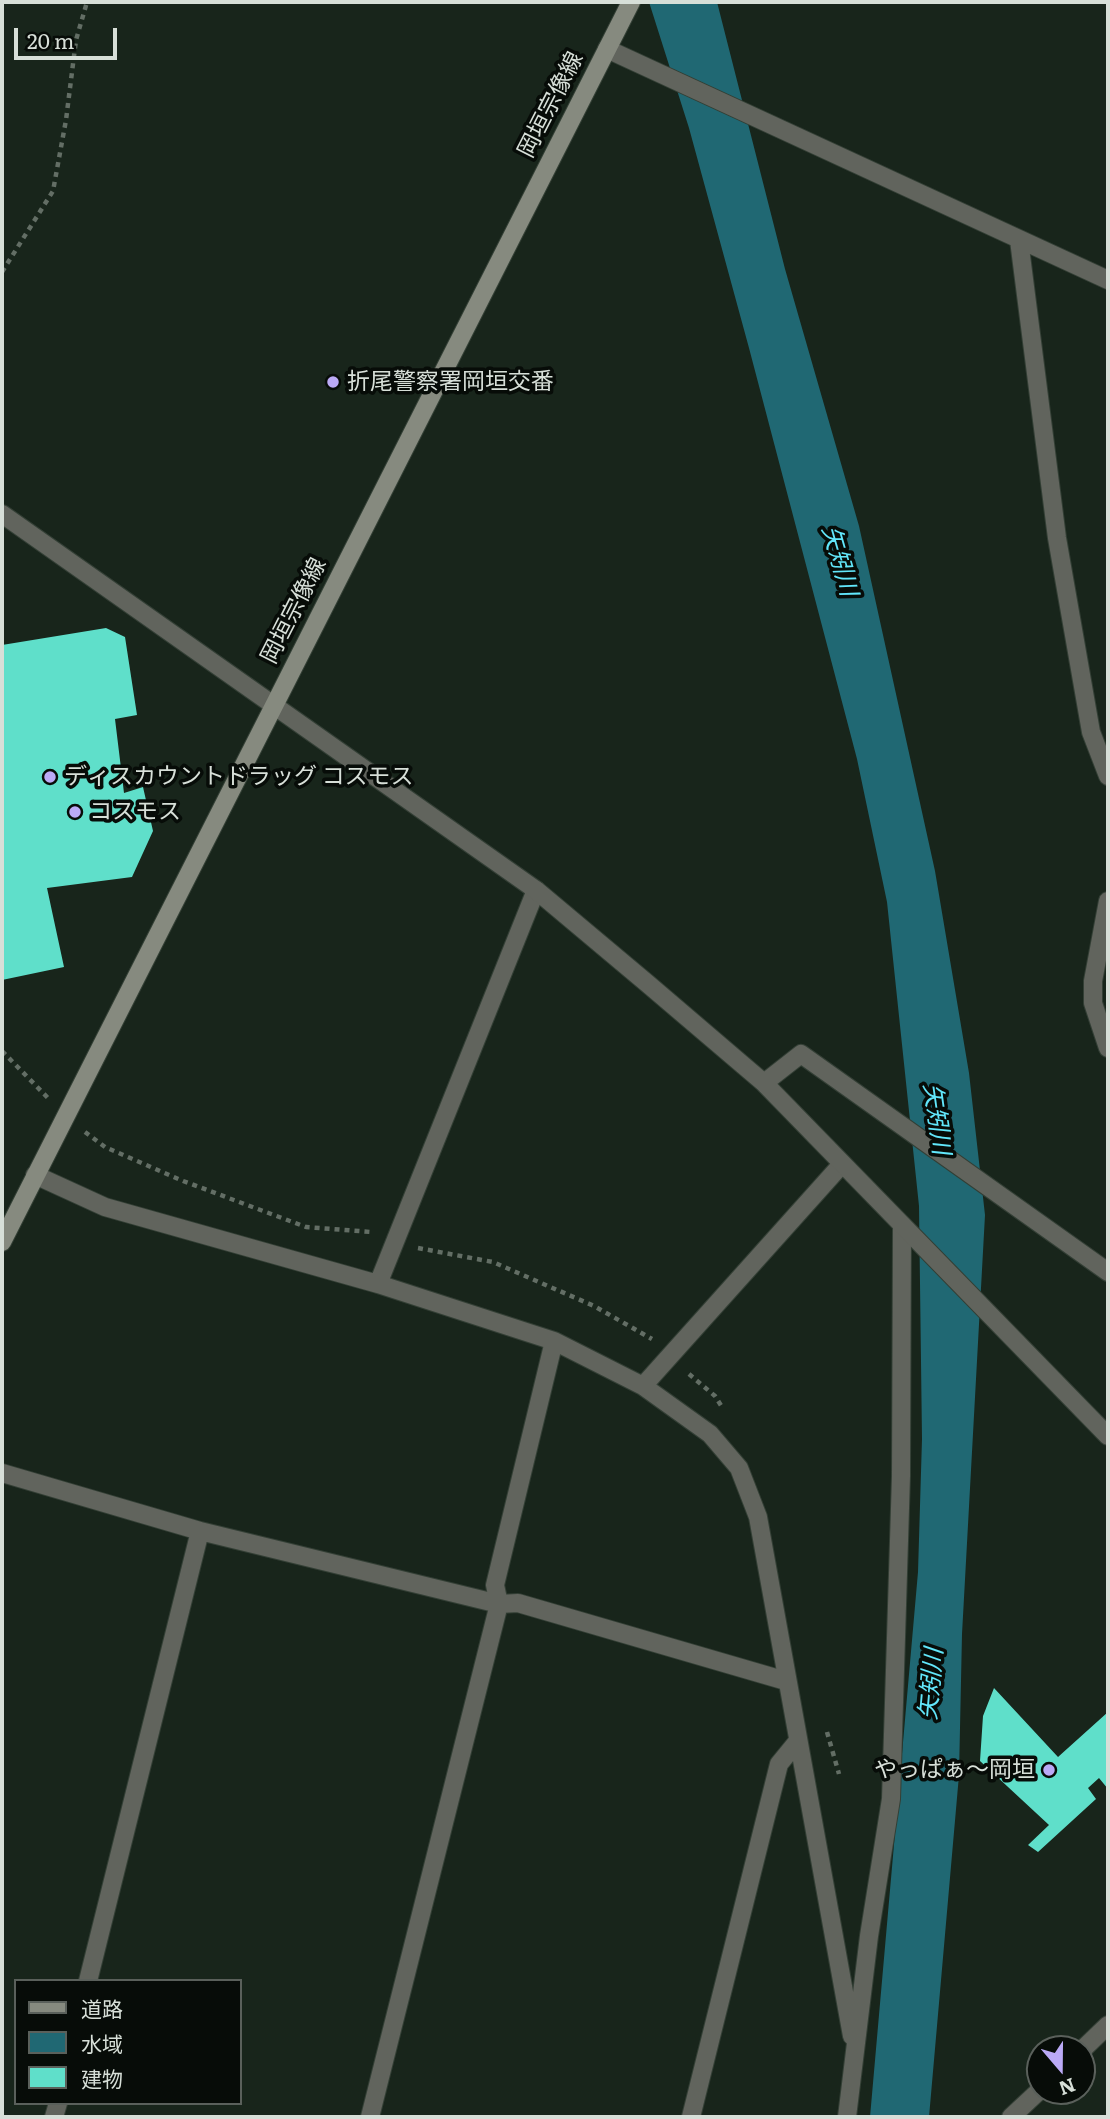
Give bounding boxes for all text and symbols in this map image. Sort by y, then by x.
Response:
scale bar [18,14,121,58]
text: 20 m [27,24,74,55]
street label: 岡垣宗像線 [513,48,589,162]
place label: 折尾警察署岡垣交番 [347,368,554,396]
marker: 折尾警察署岡垣交番 [325,374,341,390]
water label: 矢矧川 [815,522,863,600]
street label: 岡垣宗像線 [256,554,332,668]
place label: ディスカウントドラッグ コスモス [64,763,414,791]
marker: ディスカウントドラッグ コスモス [42,769,58,785]
place label: コスモス [89,798,181,826]
marker: コスモス [67,804,83,820]
water label: 矢矧川 [917,1081,955,1157]
water label: 矢矧川 [915,1647,949,1721]
place label: やっぱぁ～岡垣 [874,1756,1035,1784]
marker: やっぱぁ～岡垣 [1041,1762,1057,1778]
legend [14,1979,242,2105]
text: 道路 [81,1992,123,2023]
text: 水域 [81,2027,123,2058]
north arrow [1026,2035,1096,2105]
text: 建物 [81,2062,123,2093]
text: N [1055,2072,1080,2104]

